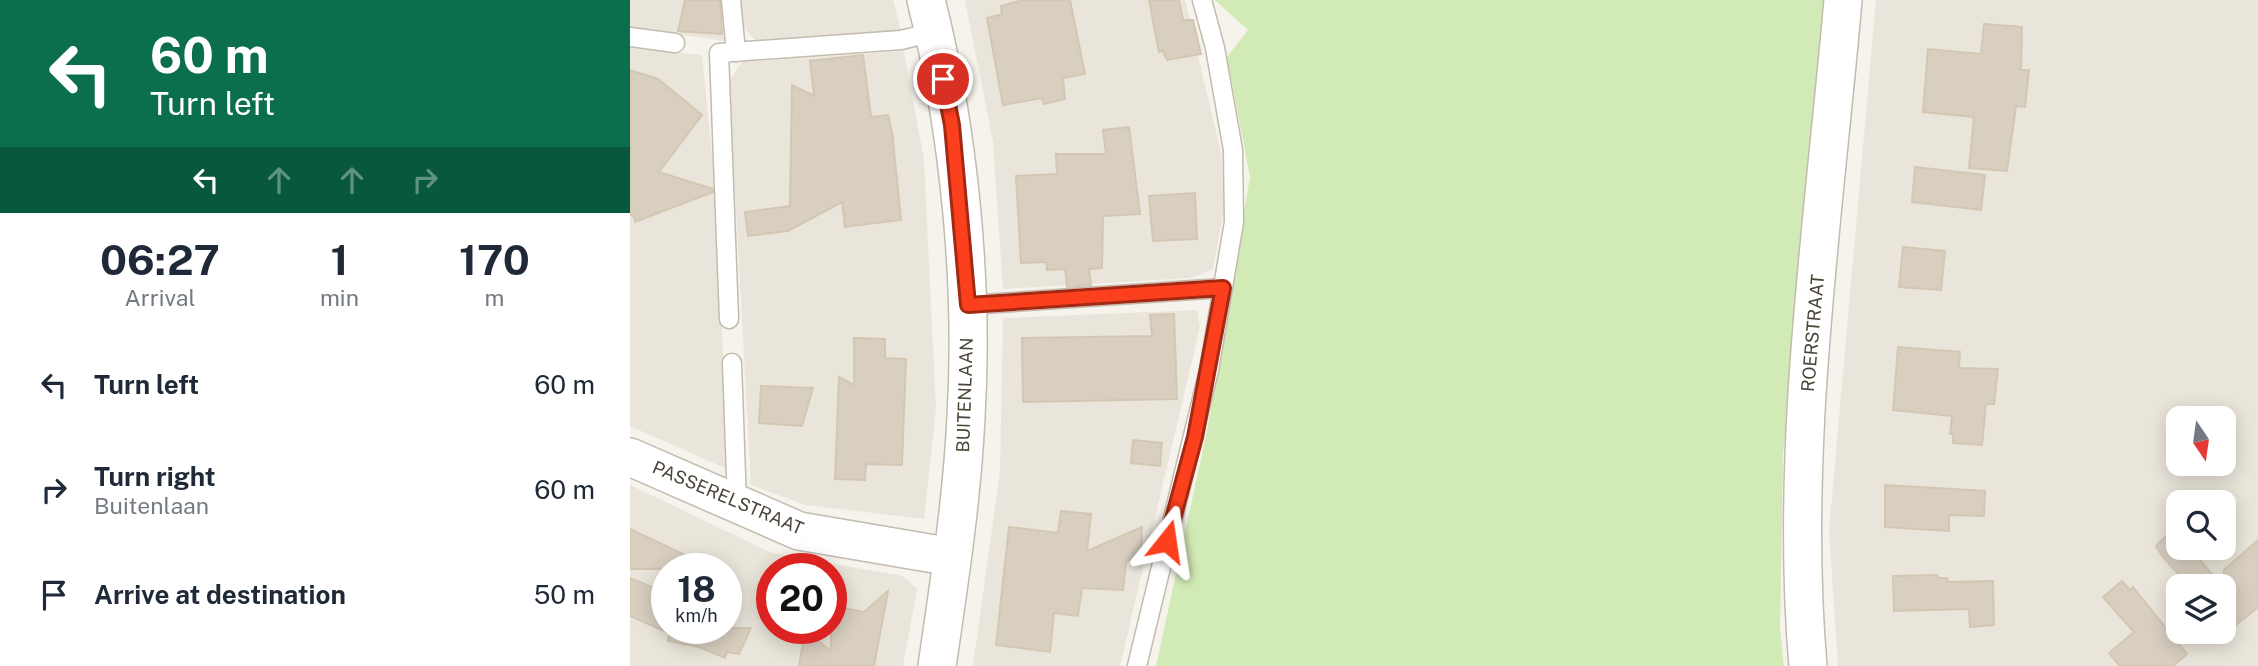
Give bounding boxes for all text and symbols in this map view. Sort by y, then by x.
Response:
text: 60 m [150,26,269,84]
icon: left [35,28,126,119]
pin [913,49,973,109]
icon: arrive [924,60,962,98]
text: Turn left [150,85,275,122]
icon: left [187,161,225,199]
icon: ahead [260,161,298,199]
icon: ahead [333,161,371,199]
icon: right [406,161,444,199]
text: 06:27 [100,235,220,284]
text: 1 [330,235,348,284]
text: 170 [459,235,530,284]
street label: ROERSTRAAT [1797,273,1828,393]
text: Arrival [124,284,195,311]
text: min [320,284,359,311]
text: m [484,284,504,311]
street label: BUITENLAAN [952,337,977,453]
icon: left [35,366,73,404]
text: Turn left [94,369,199,400]
text: 60 m [534,369,595,400]
north arrow [2166,406,2236,476]
map controls [2166,406,2236,644]
street label: PASSERELSTRAAT [650,456,807,539]
text: Turn right [94,461,216,492]
icon: right [35,471,73,509]
text: 60 m [534,474,595,505]
button: search [2166,490,2236,560]
text: Buitenlaan [94,492,209,519]
position arrow [1130,504,1204,578]
speed limit sign: 20 [756,553,847,644]
text: 18 [677,569,716,610]
button: layers [2166,574,2236,644]
icon: arrive [35,576,73,614]
text: Arrive at destination [94,579,346,610]
text: 50 m [534,579,595,610]
text: km/h [675,605,718,626]

